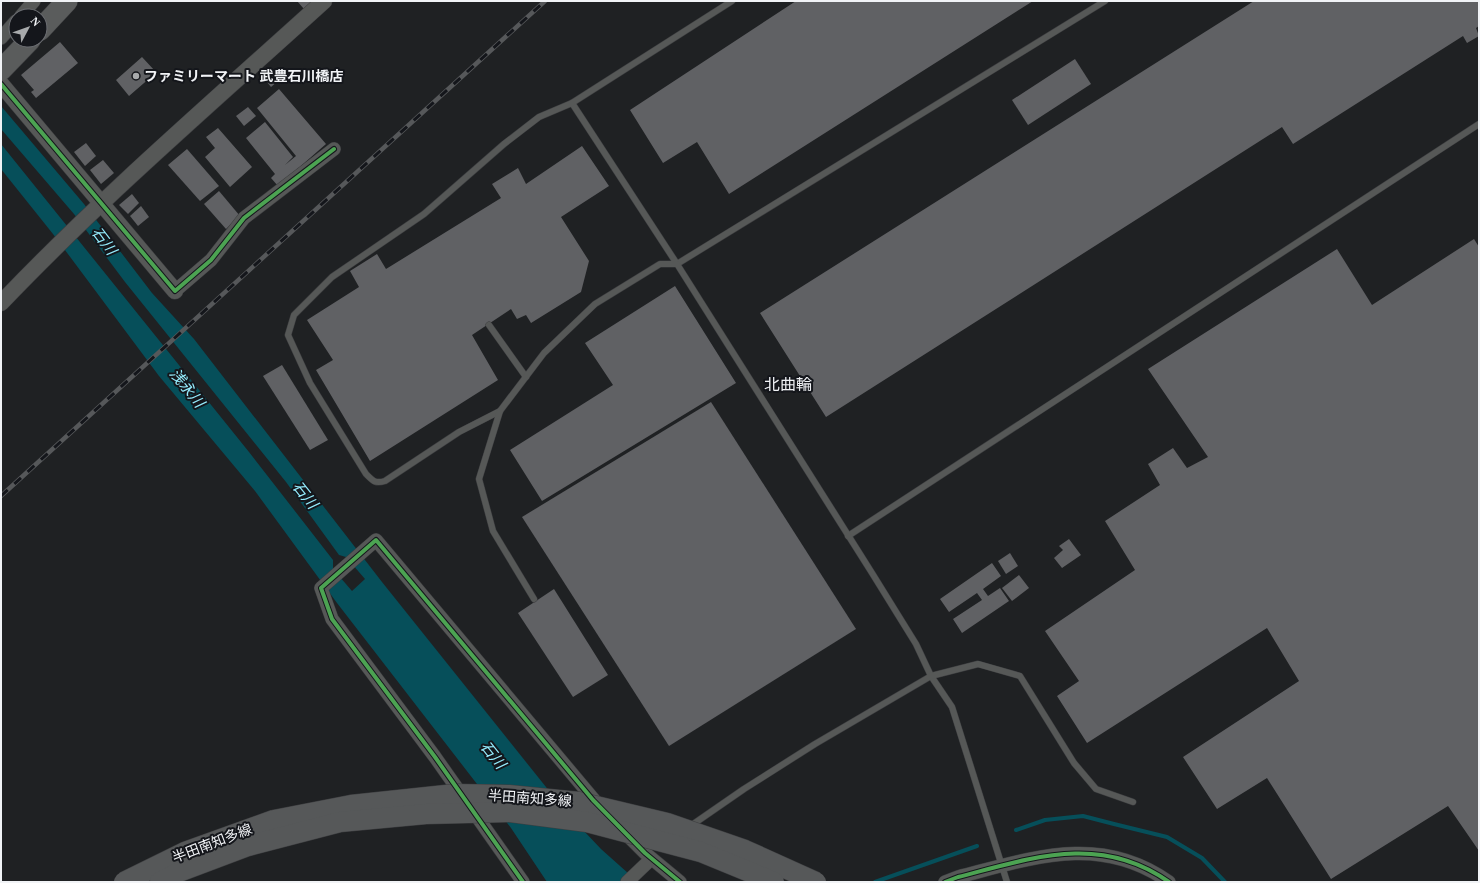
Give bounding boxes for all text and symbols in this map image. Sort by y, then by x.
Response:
north arrow [8,8,48,48]
text: N [28,15,43,28]
place label: ファミリーマート 武豊石川橋店 [144,69,344,84]
marker: ファミリーマート 武豊石川橋店 [131,71,141,81]
water label: 石川 [89,224,121,259]
water label: 浅永川 [167,365,209,412]
district label: 北曲輪 [764,376,812,393]
water label: 石川 [289,478,322,513]
water label: 石川 [477,738,510,773]
street label: 半田南知多線 [488,788,572,809]
street label: 半田南知多線 [170,821,254,866]

